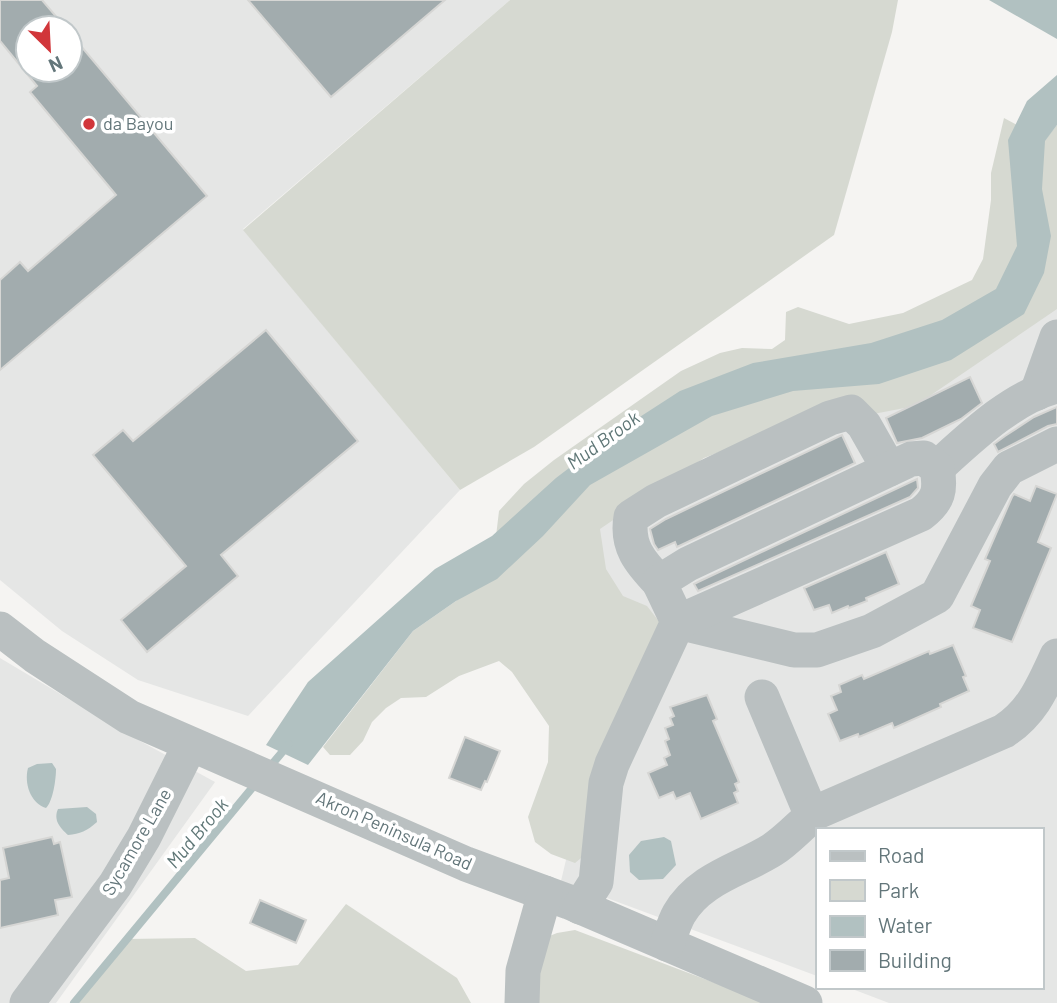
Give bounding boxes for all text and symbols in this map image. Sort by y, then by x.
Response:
north arrow [14,14,84,84]
text: N [46,52,67,78]
place label: da Bayou [103,112,173,134]
marker: da Bayou [81,116,97,132]
water label: Mud Brook [562,405,644,474]
street label: Sycamore Lane [97,784,176,899]
street label: Akron Peninsula Road [313,786,476,874]
water label: Mud Brook [161,792,233,872]
legend [816,828,1043,989]
text: Road [878,842,924,867]
text: Park [878,877,919,902]
text: Water [878,912,933,937]
text: Building [878,947,952,972]

